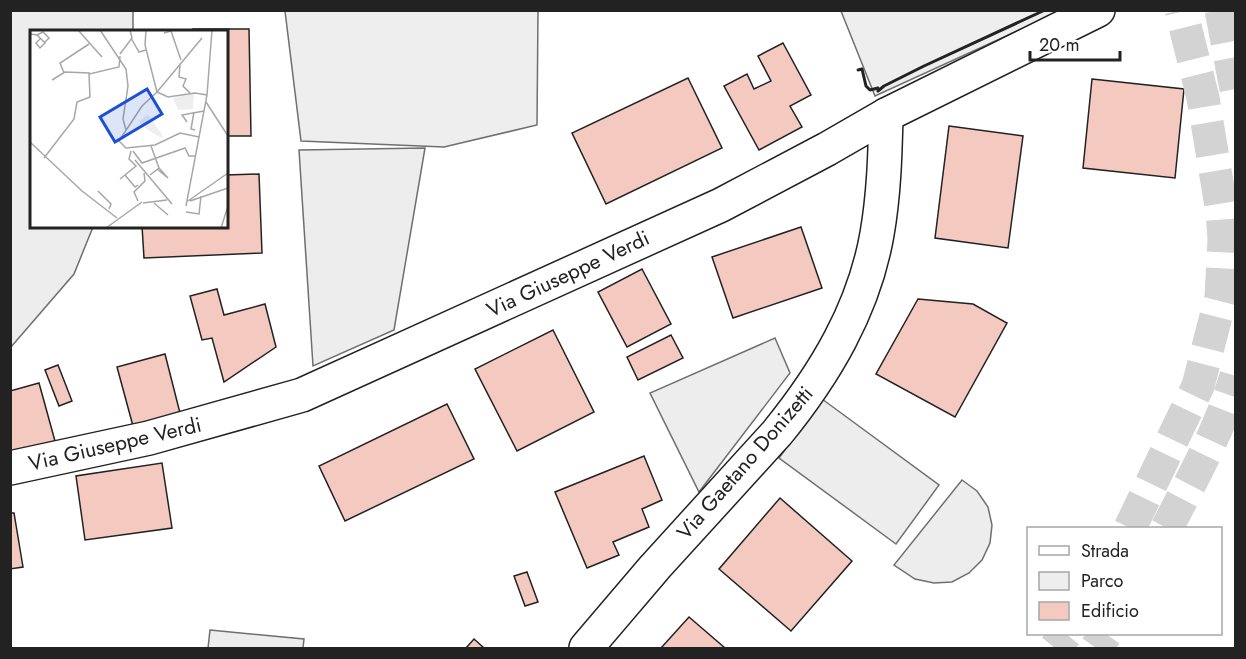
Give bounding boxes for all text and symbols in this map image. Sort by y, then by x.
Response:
scale bar [1030,24,1120,62]
inset map [30,30,228,228]
text: 20 m [1039,32,1079,58]
street label: Via Giuseppe Verdi [482,223,654,325]
street label: Via Gaetano Donizetti [670,380,820,546]
street label: Via Giuseppe Verdi [26,410,204,478]
legend [1027,527,1222,635]
text: Strada [1081,538,1129,564]
text: Parco [1081,568,1123,594]
text: Edificio [1081,598,1139,624]

